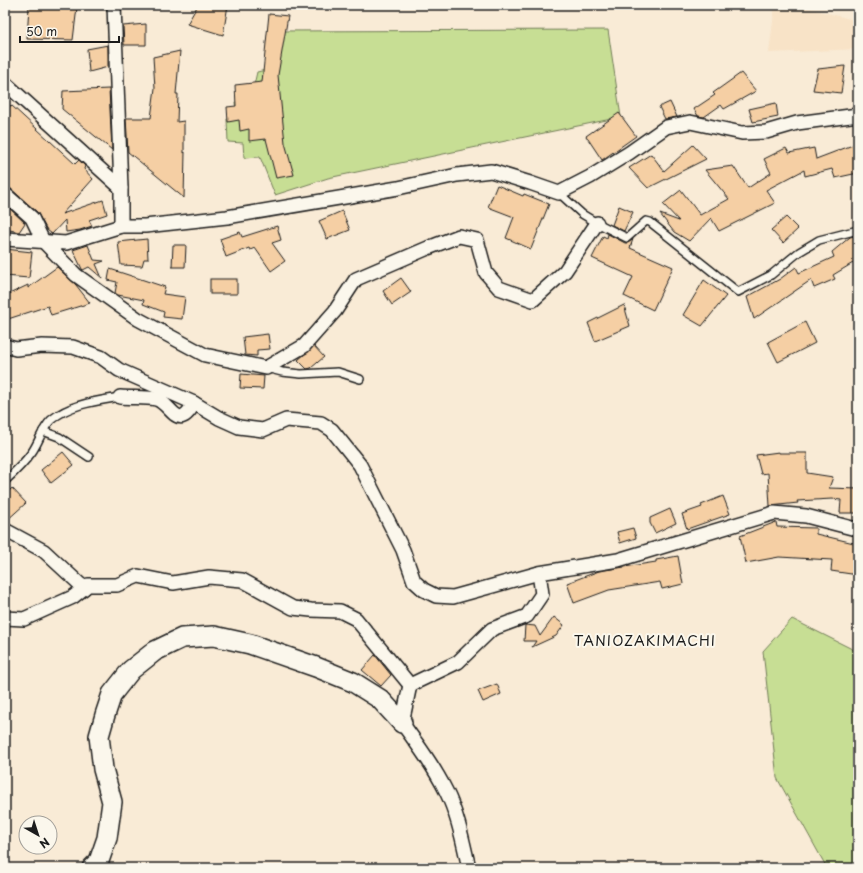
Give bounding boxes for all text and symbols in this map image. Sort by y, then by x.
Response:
scale bar [20,18,119,44]
text: 50 m [26,22,57,40]
district label: TANIOZAKIMACHI [574,630,716,651]
north arrow [18,815,58,855]
text: N [36,834,53,853]

